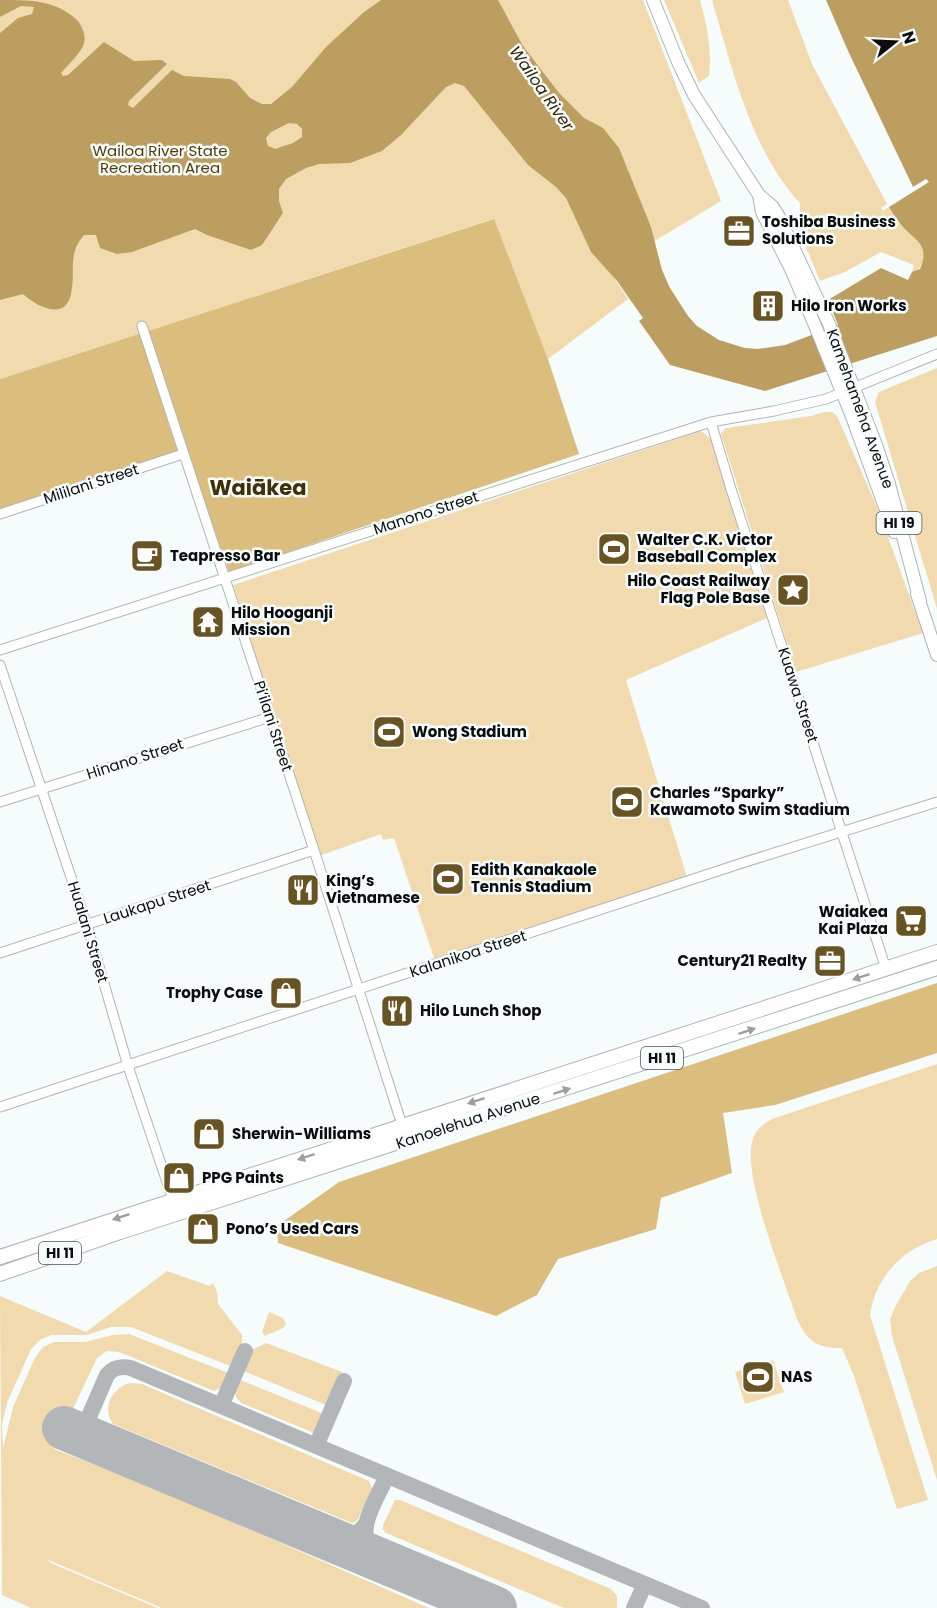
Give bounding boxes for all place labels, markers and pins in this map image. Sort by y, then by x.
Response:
place label: Toshiba Business Solutions [762,211,896,249]
office icon: Toshiba Business Solutions [721,213,757,249]
building icon: Hilo Iron Works [750,288,786,324]
place label: Hilo Iron Works [791,295,907,316]
place label: Walter C.K. Victor Baseball Complex [637,529,777,567]
sports icon: Walter C.K. Victor Baseball Complex [596,531,632,567]
cafe icon: Teapresso Bar [129,538,165,574]
place label: Teapresso Bar [170,545,281,566]
place label: Hilo Coast Railway Flag Pole Base [627,570,771,608]
place icon: Hilo Coast Railway Flag Pole Base [775,572,811,608]
place label: Hilo Hooganji Mission [231,602,333,640]
temple icon: Hilo Hooganji Mission [190,604,226,640]
sports icon: Wong Stadium [371,714,407,750]
place label: Wong Stadium [412,721,527,742]
place label: Charles “Sparky” Kawamoto Swim Stadium [650,782,850,820]
sports icon: Charles “Sparky” Kawamoto Swim Stadium [609,784,645,820]
place label: Edith Kanakaole Tennis Stadium [471,859,597,897]
sports icon: Edith Kanakaole Tennis Stadium [430,861,466,897]
place label: King’s Vietnamese [326,870,420,908]
restaurant icon: King’s Vietnamese [285,872,321,908]
place label: Waiakea Kai Plaza [818,901,888,939]
supermarket icon: Waiakea Kai Plaza [893,903,929,939]
office icon: Century21 Realty [812,943,848,979]
place label: Century21 Realty [678,950,808,971]
shop icon: Trophy Case [268,975,304,1011]
place label: Trophy Case [166,982,263,1003]
restaurant icon: Hilo Lunch Shop [379,993,415,1029]
place label: Hilo Lunch Shop [420,1000,541,1021]
shop icon: Sherwin-Williams [191,1116,227,1152]
place label: Sherwin-Williams [232,1123,371,1144]
shop icon: PPG Paints [161,1160,197,1196]
place label: PPG Paints [202,1167,284,1188]
shop icon: Pono’s Used Cars [185,1211,221,1247]
place label: Pono’s Used Cars [226,1218,359,1239]
sports icon: NAS [740,1359,776,1395]
place label: NAS [781,1366,813,1387]

